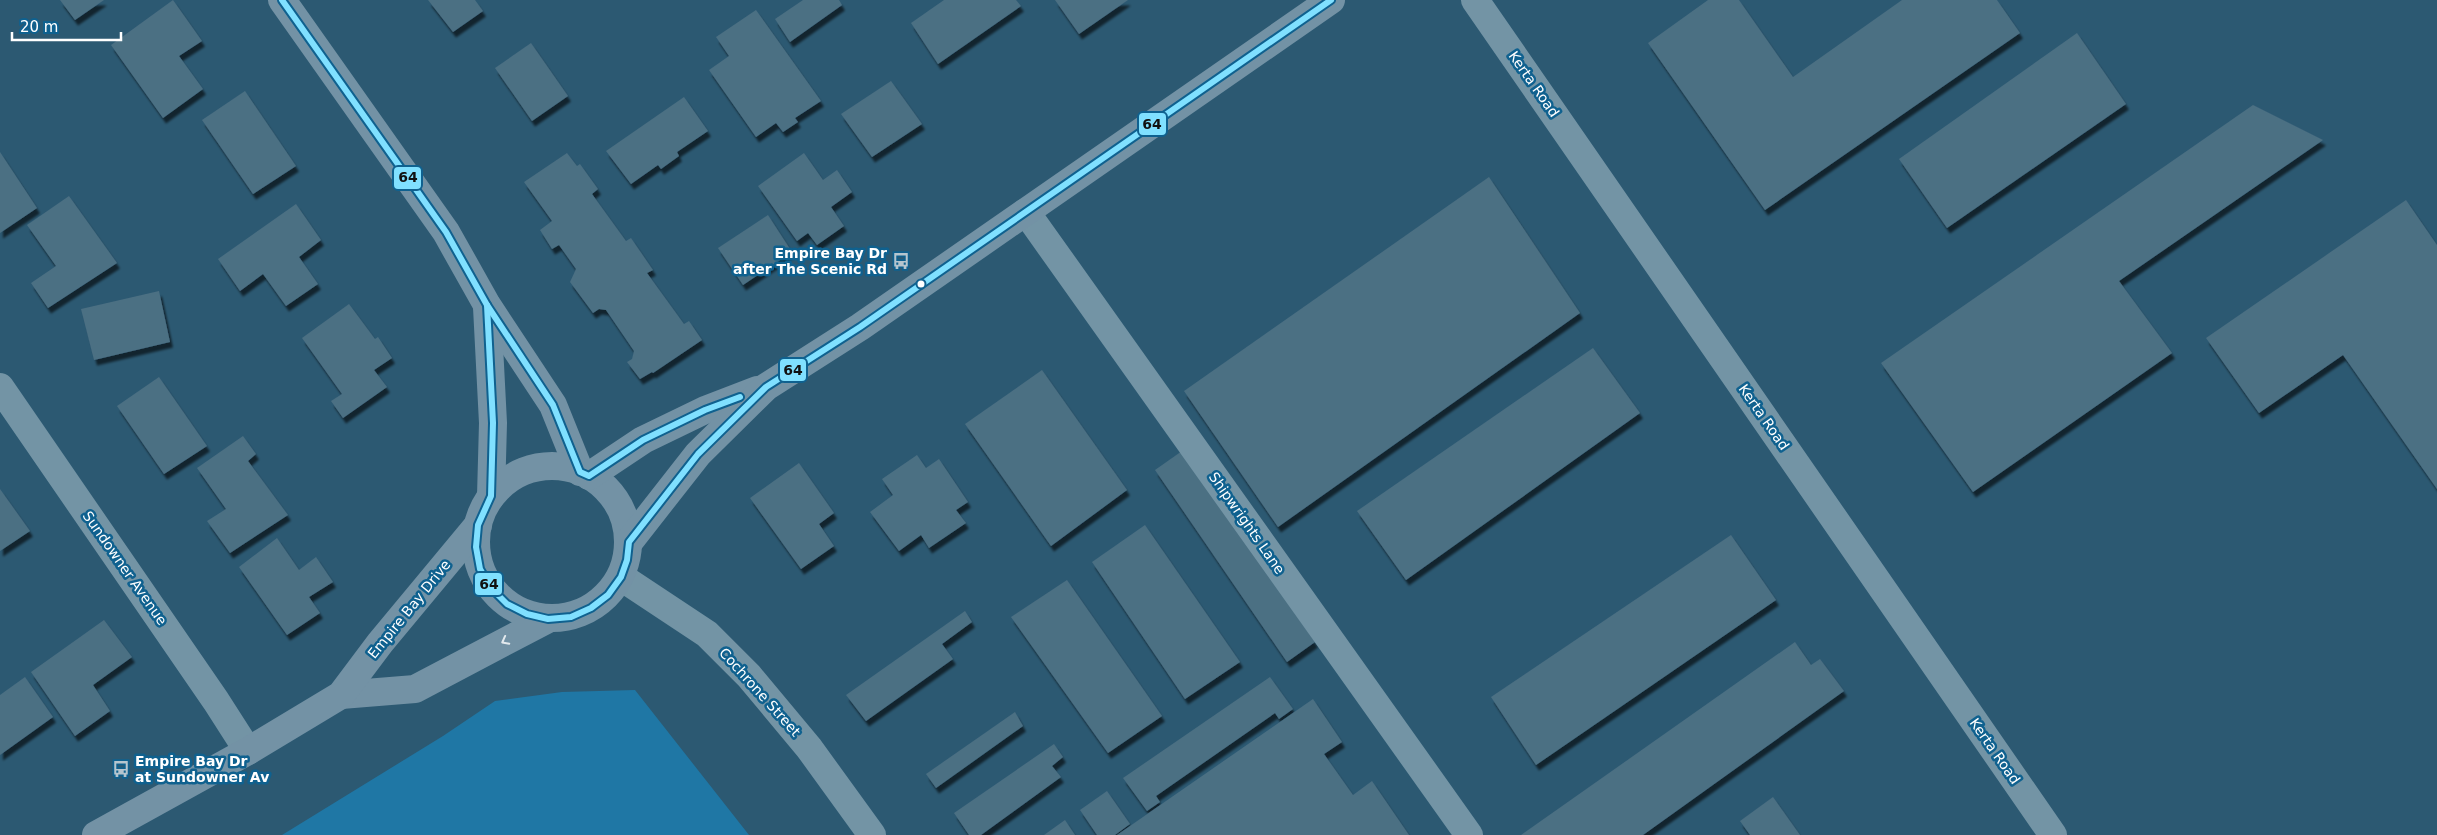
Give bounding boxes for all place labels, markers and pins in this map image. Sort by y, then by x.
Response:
place label: Empire Bay Dr after The Scenic Rd [733,245,887,277]
bus stop icon: Empire Bay Dr after The Scenic Rd [891,251,911,271]
unlabelled marker [916,279,926,289]
place label: Empire Bay Dr at Sundowner Av [135,753,269,785]
bus stop icon: Empire Bay Dr at Sundowner Av [111,759,131,779]

